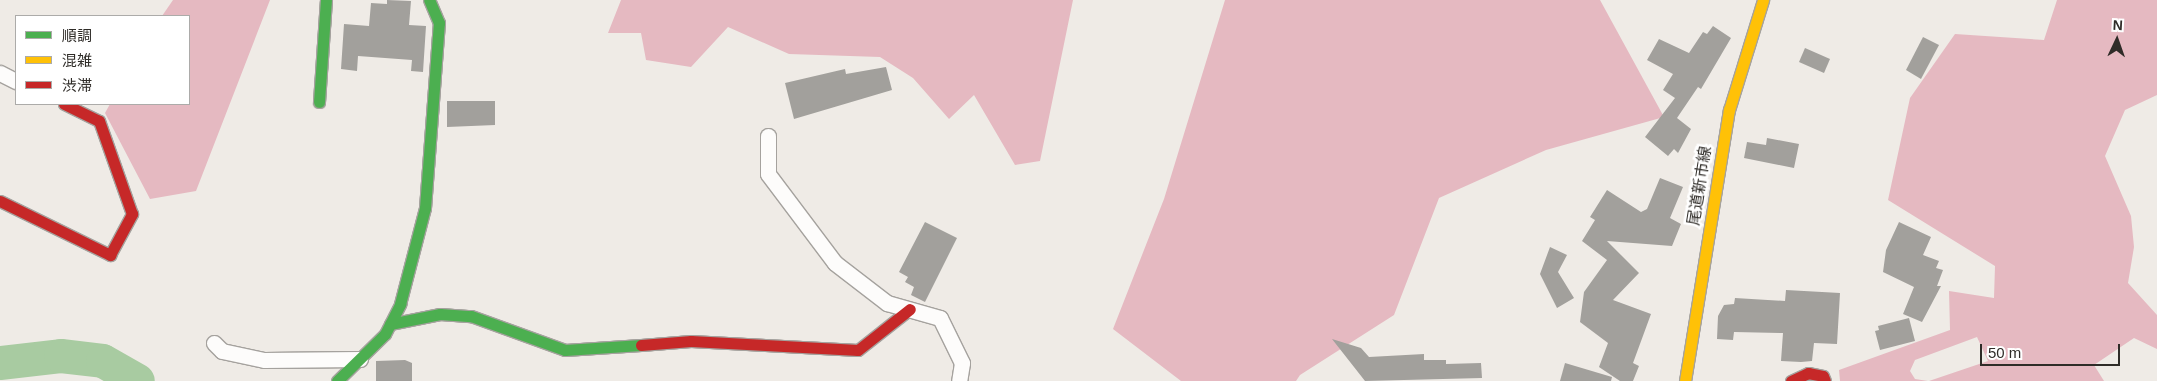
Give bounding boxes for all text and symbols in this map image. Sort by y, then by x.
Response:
legend [15,15,190,105]
north arrow [2092,15,2142,65]
text: N [2112,17,2123,33]
text: 順調 [62,27,92,44]
text: 混雑 [62,52,92,69]
text: 渋滞 [62,77,92,94]
street label: 尾道新市線 [1684,145,1716,227]
scale bar [1982,334,2122,366]
text: 50 m [1988,344,2021,361]

